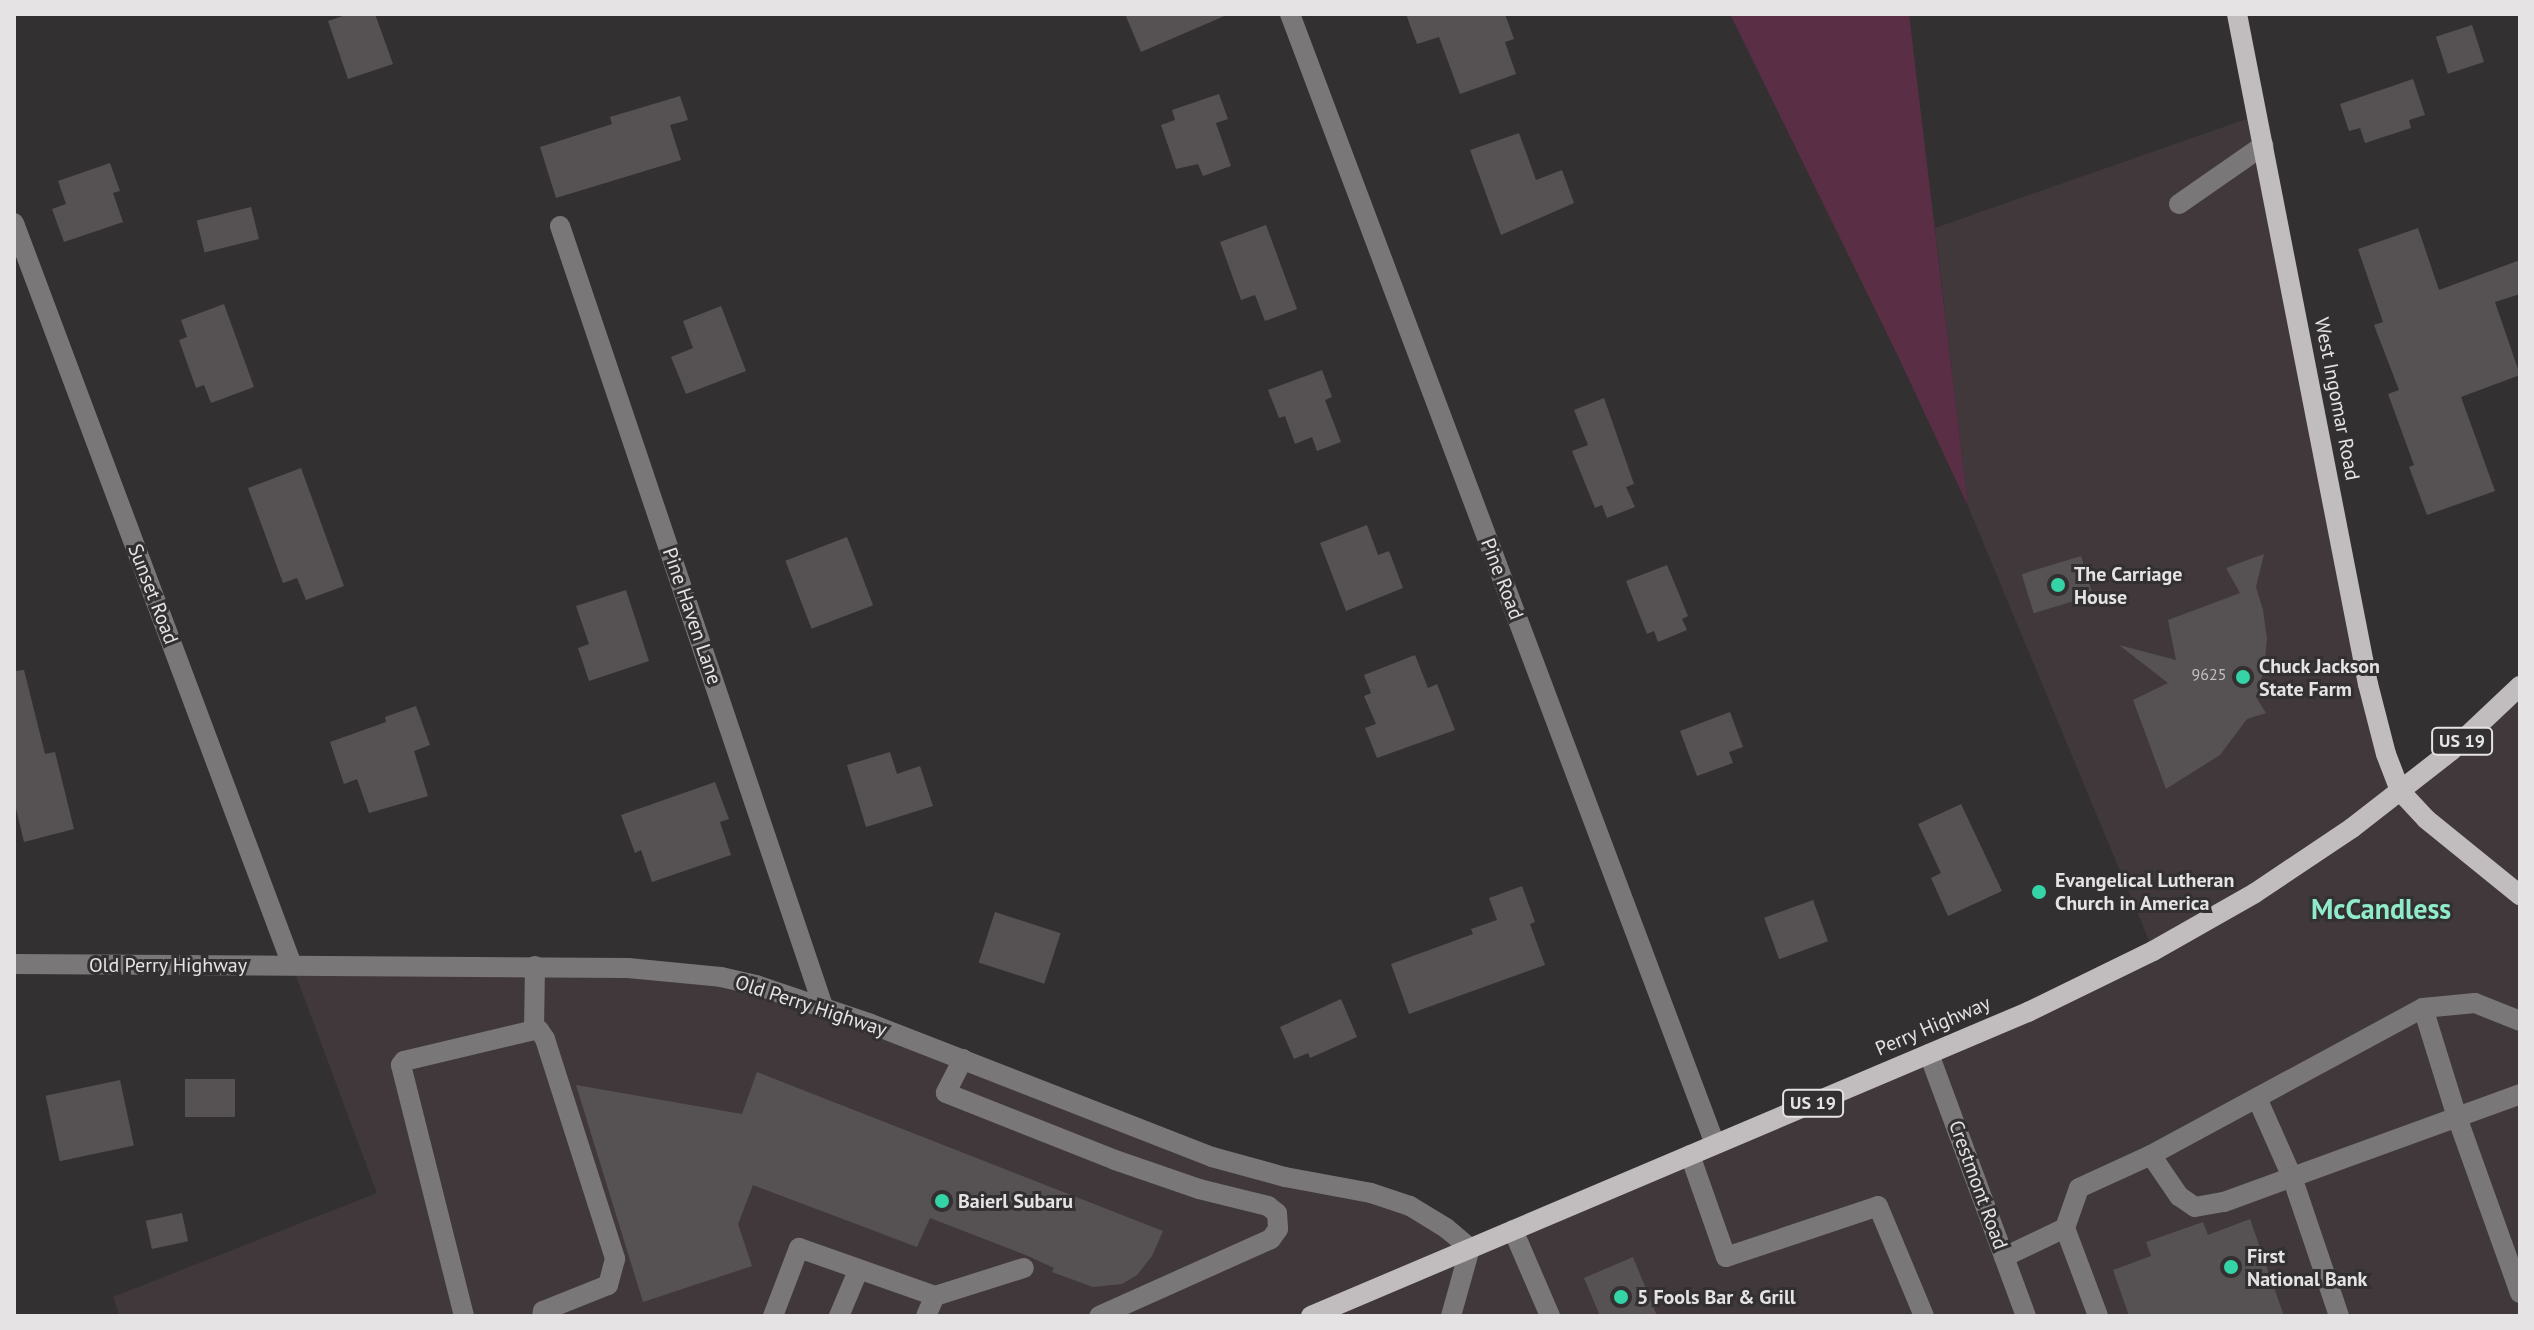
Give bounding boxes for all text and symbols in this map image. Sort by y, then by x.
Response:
street label: West Ingomar Road [2309,316,2365,482]
street label: Pine Road [1476,535,1528,623]
street label: Sunset Road [123,541,183,647]
street label: Pine Haven Lane [657,544,727,688]
place label: The Carriage House [2074,562,2183,609]
marker: The Carriage House [2049,576,2067,594]
place label: Chuck Jackson State Farm [2259,654,2381,701]
house number: 9625 [2192,664,2226,684]
marker: Chuck Jackson State Farm [2234,668,2252,686]
road number: US 19 [2430,727,2494,755]
place label: Evangelical Lutheran Church in America [2055,868,2234,915]
marker: Evangelical Lutheran Church in America [2030,883,2048,901]
district label: McCandless [2311,892,2451,926]
street label: Old Perry Highway [89,953,247,977]
street label: Old Perry Highway [732,970,890,1042]
street label: Perry Highway [1872,991,1994,1061]
road number: US 19 [1781,1089,1845,1117]
street label: Crestmont Road [1944,1117,2012,1253]
place label: Baierl Subaru [958,1189,1073,1213]
marker: Baierl Subaru [933,1192,951,1210]
place label: First National Bank [2247,1244,2367,1291]
marker: First National Bank [2222,1258,2240,1276]
place label: 5 Fools Bar & Grill [1637,1285,1796,1309]
marker: 5 Fools Bar & Grill [1612,1288,1630,1306]

